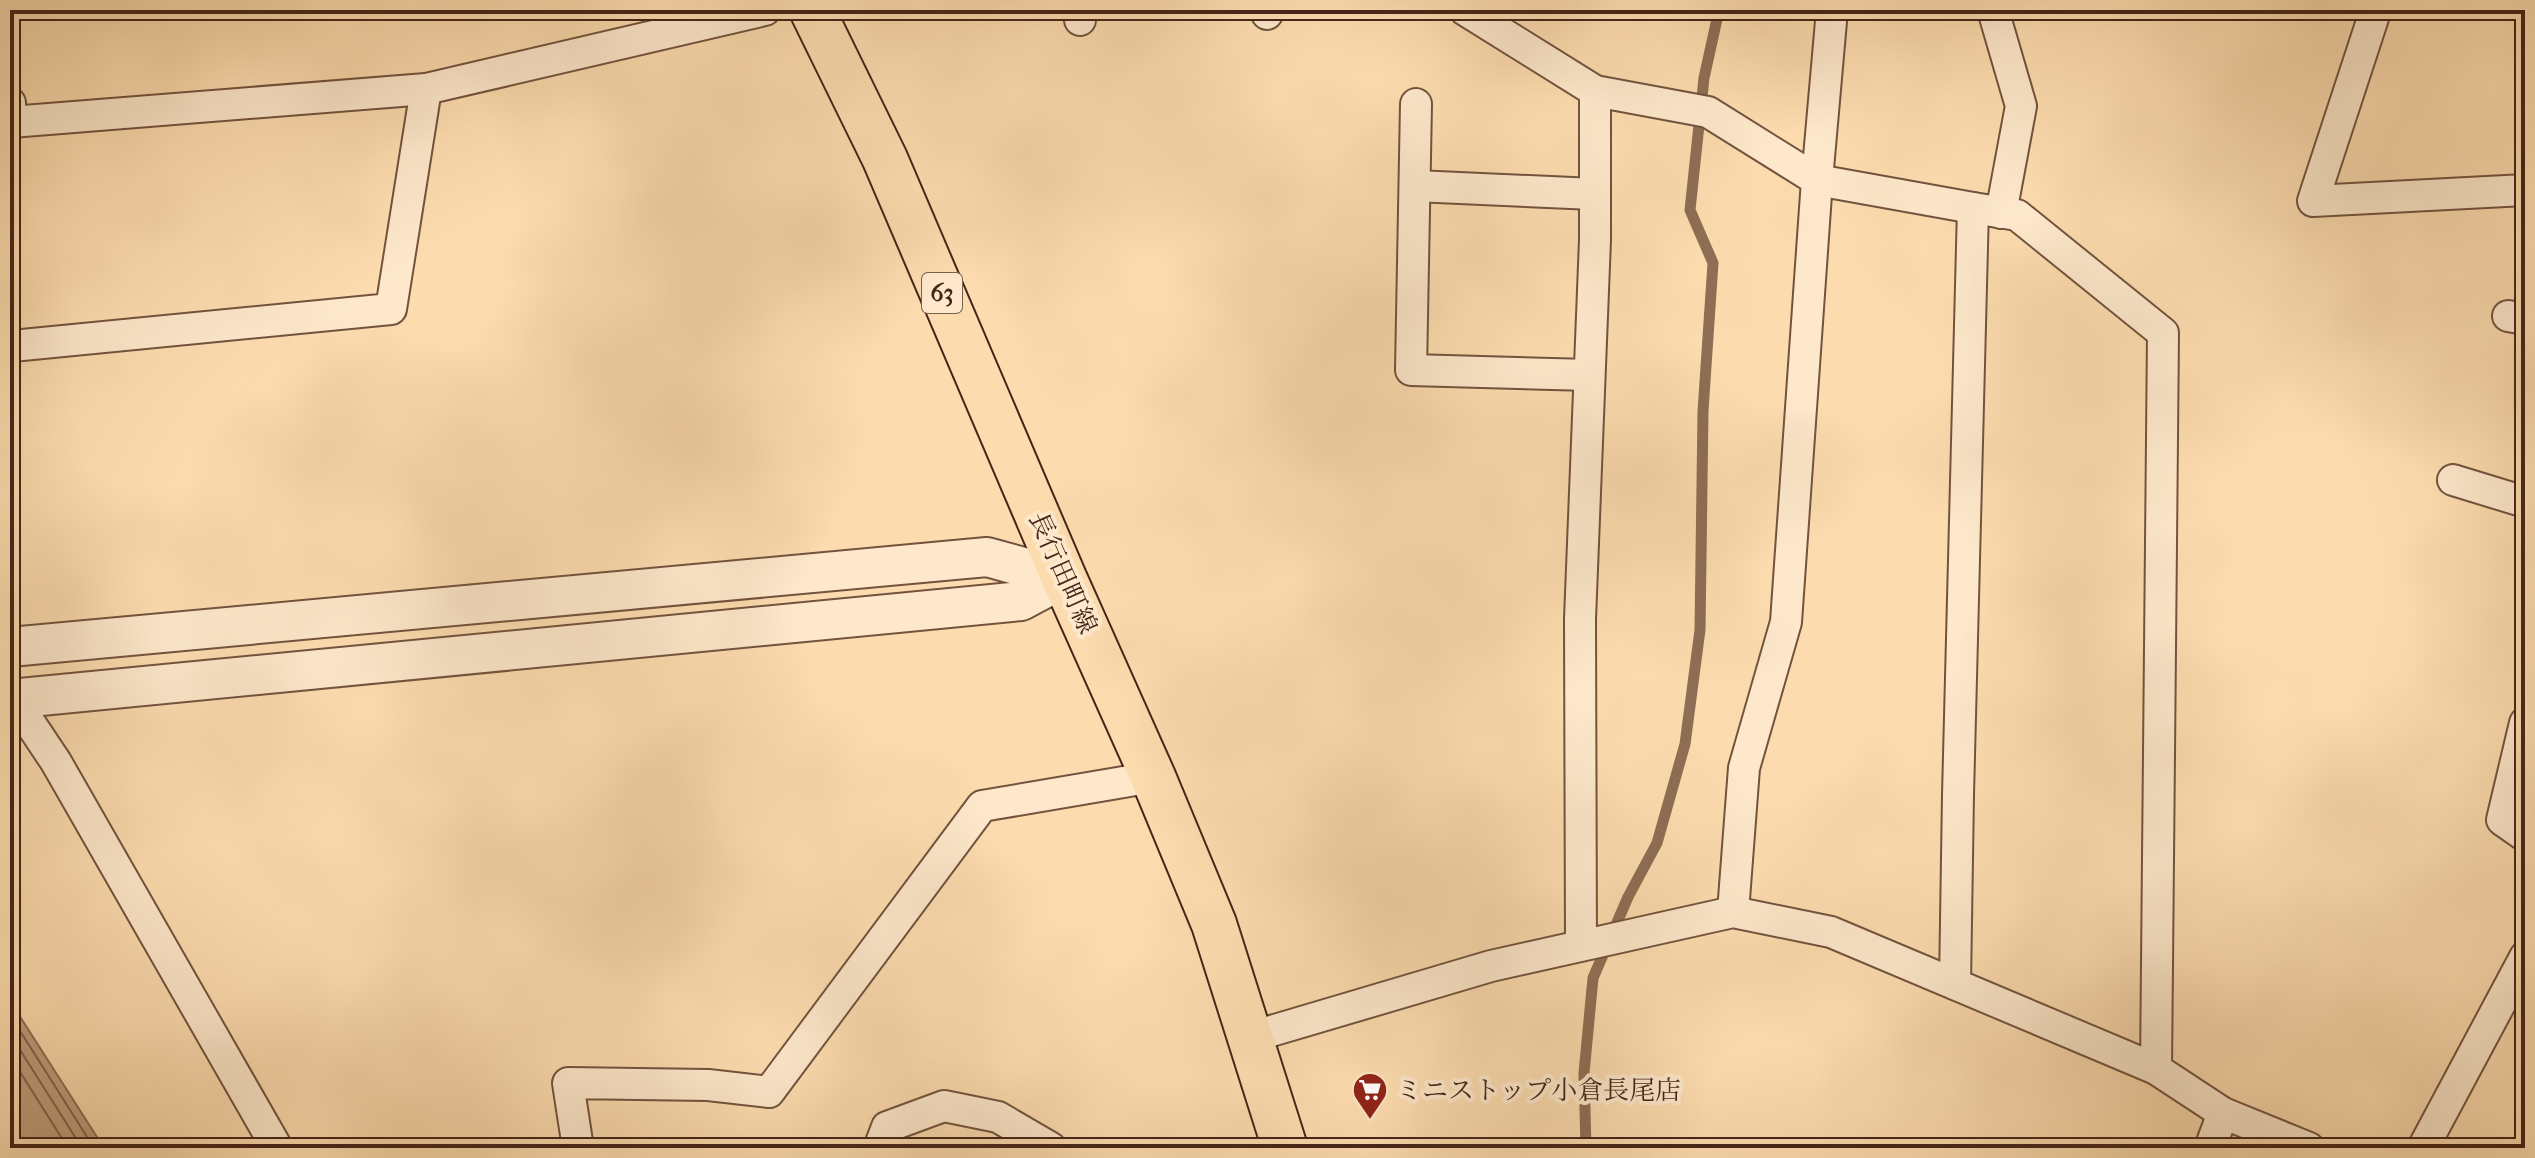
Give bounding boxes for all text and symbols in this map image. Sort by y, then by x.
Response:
road number: 63 [922,273,962,313]
street label: 長行田町線 [1022,507,1104,639]
supermarket icon: ミニストップ小倉長尾店 [1351,1071,1389,1121]
place label: ミニストップ小倉長尾店 [1396,1075,1681,1106]

